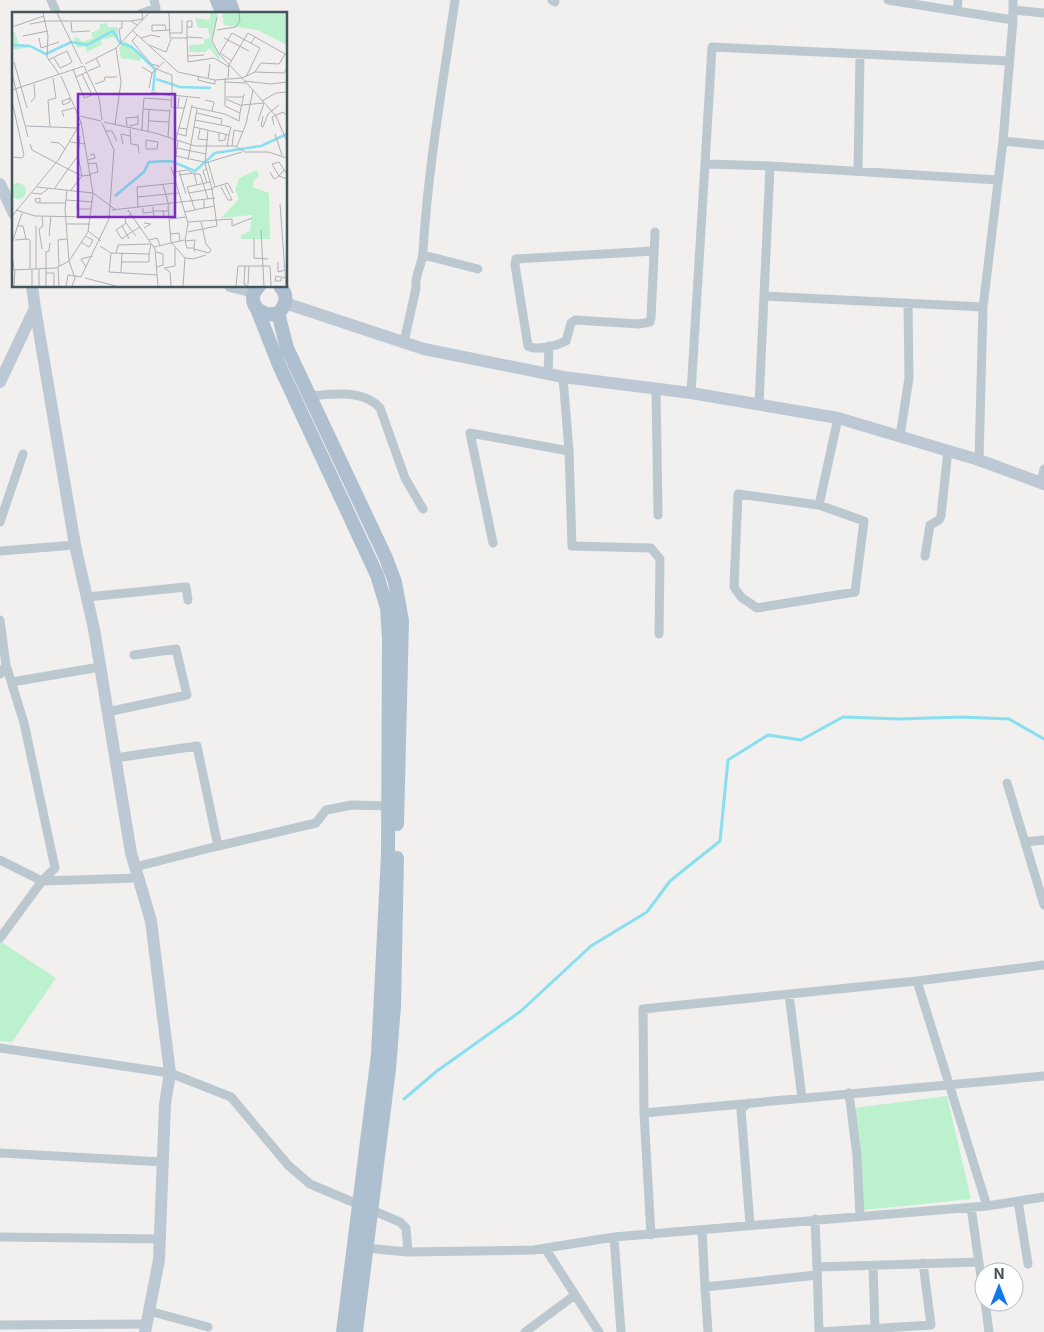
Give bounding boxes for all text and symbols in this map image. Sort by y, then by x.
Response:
inset map [12,12,288,288]
north arrow [974,1262,1024,1312]
text: N [994,1265,1004,1282]

